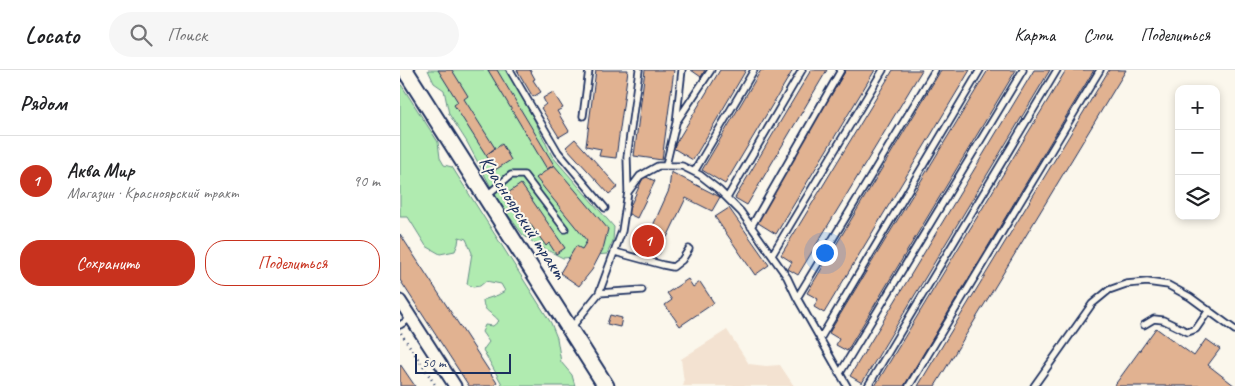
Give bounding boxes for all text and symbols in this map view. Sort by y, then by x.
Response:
search box [109,12,459,57]
text: Locato [25,20,79,50]
icon: search [127,21,155,49]
text: Поиск [167,23,207,47]
text: Карта [1014,24,1055,46]
text: Слои [1083,24,1112,46]
text: Поделиться [1140,24,1210,46]
map controls [1175,85,1220,220]
button: + [1175,85,1220,130]
text: Рядом [20,90,67,116]
button: − [1175,130,1220,175]
street label: Красноярский тракт [474,151,573,285]
text: Аква Мир [67,159,135,183]
text: 1 [32,171,40,191]
text: 90 m [353,171,380,191]
button: layers [1175,175,1220,220]
text: Магазин · Красноярский тракт [67,183,238,203]
pin: 1 [632,222,664,260]
button: Сохранить [20,240,195,286]
button: Поделиться [205,240,380,286]
your location [812,240,838,266]
scale bar [415,351,511,374]
text: 50 m [422,354,446,371]

